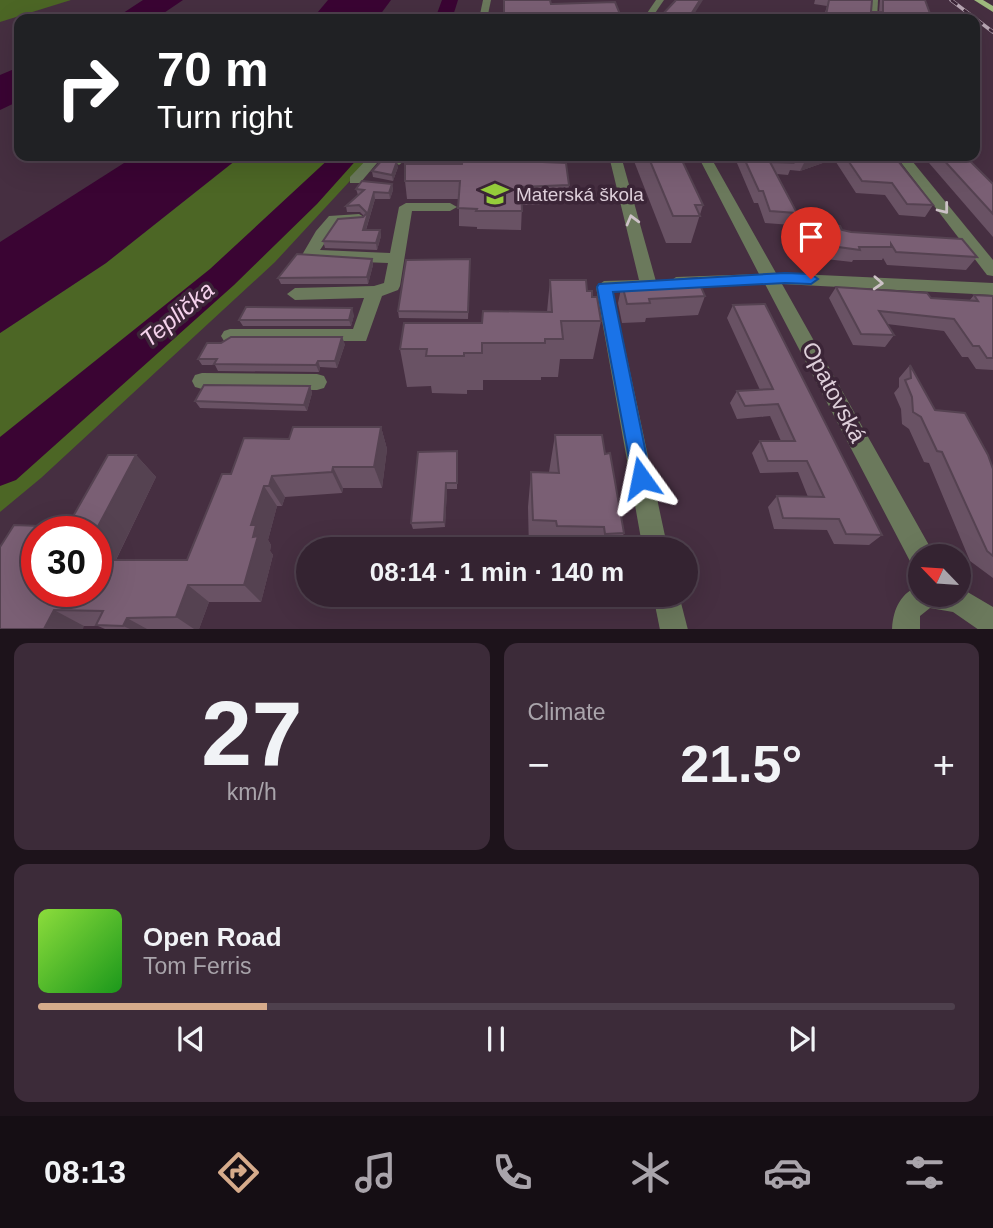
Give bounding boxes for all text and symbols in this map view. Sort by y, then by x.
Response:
icon: right [42,42,133,133]
text: 70 m [157,42,269,96]
text: Turn right [157,99,293,135]
school or university icon: Materská škola [480,179,510,209]
place label: Materská škola [516,184,644,205]
one-way arrow [936,202,949,214]
pin [781,207,841,279]
one-way arrow [626,214,640,226]
icon: arrive [792,218,830,256]
one-way arrow [872,275,883,290]
water label: Teplička [135,276,219,352]
street label: Opatovská [797,337,871,447]
position arrow [604,441,678,515]
speed limit sign: 30 [21,516,112,607]
north arrow [908,544,971,607]
map controls [908,544,971,607]
text: 08:14 · 1 min · 140 m [370,557,624,587]
text: 27 [201,683,302,784]
text: Climate [528,699,605,725]
text: 21.5° [680,735,802,793]
text: − [528,744,550,786]
text: + [933,744,955,786]
text: km/h [227,779,277,805]
text: Open Road [143,922,282,952]
text: Tom Ferris [143,953,252,979]
icon: previous [172,1020,210,1058]
icon: pause [477,1020,515,1058]
icon: next [783,1020,821,1058]
icon: directions [214,1148,263,1197]
icon: music [351,1148,400,1197]
icon: phone [488,1148,537,1197]
icon: climate [626,1148,675,1197]
icon: car [763,1148,812,1197]
icon: filters [900,1148,949,1197]
text: 08:13 [44,1154,126,1190]

